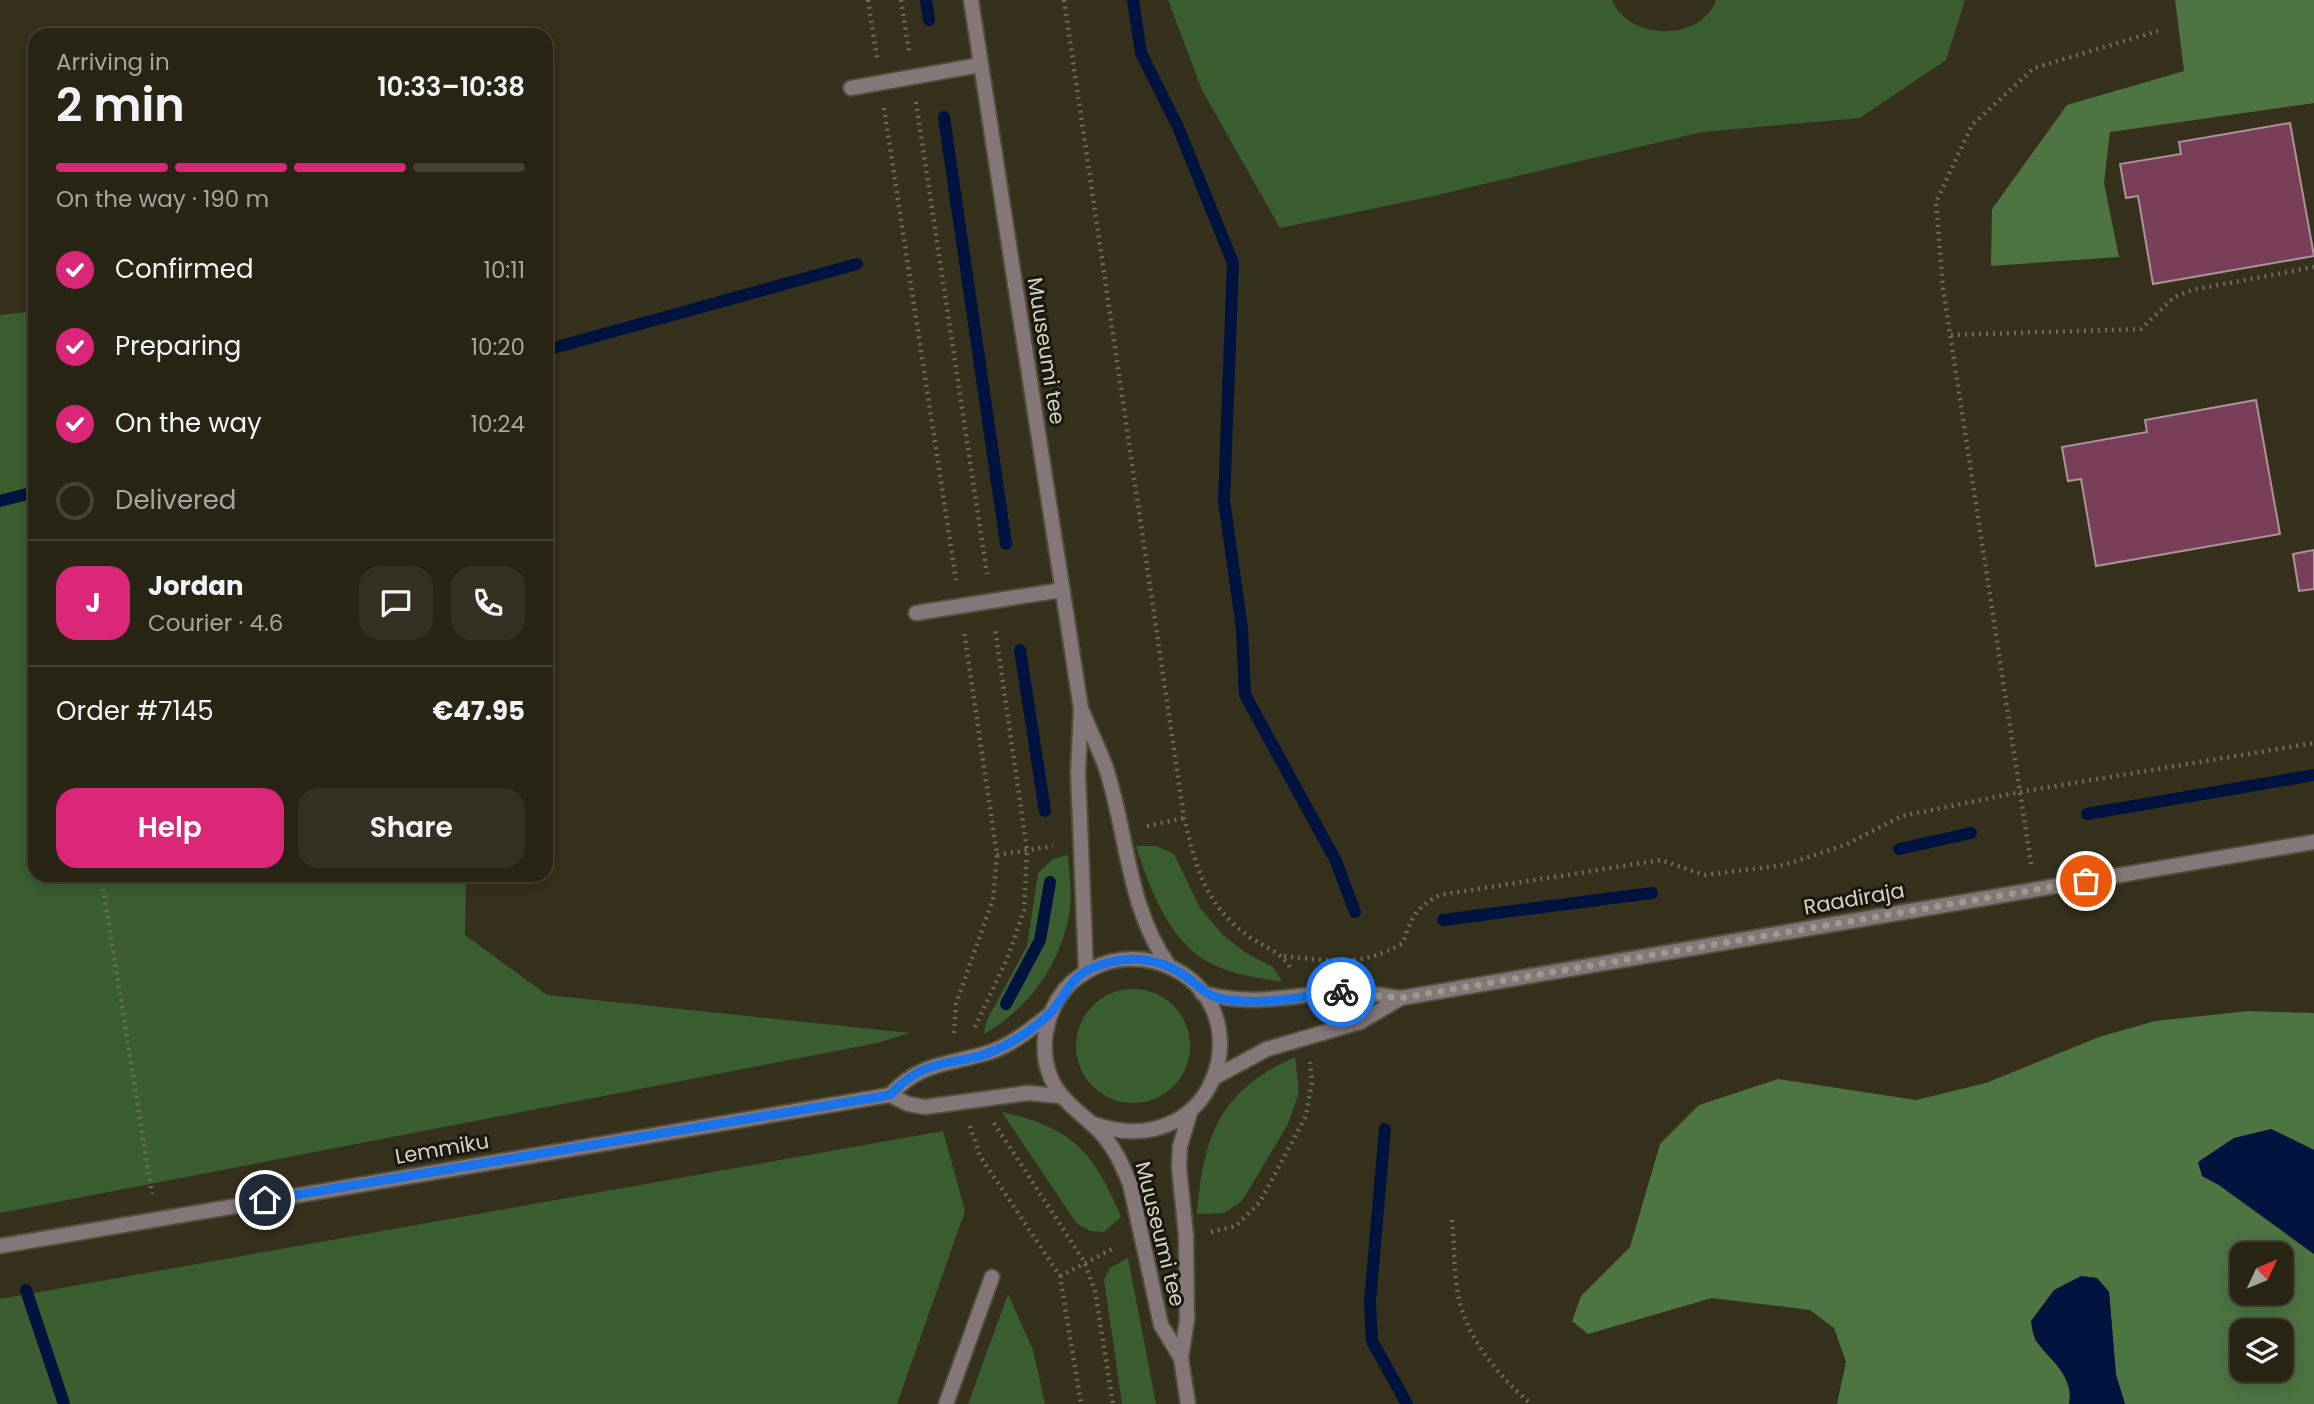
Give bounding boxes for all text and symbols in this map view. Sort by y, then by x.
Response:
text: Arriving in [56,46,170,78]
text: 10:33–10:38 [377,69,525,105]
text: 2 min [56,73,185,137]
text: On the way · 190 m [56,183,269,215]
icon: check [56,251,94,289]
text: Confirmed [115,251,253,287]
text: 10:11 [484,254,525,286]
street label: Muuseumi tee [1021,275,1072,427]
icon: check [56,328,94,366]
text: Preparing [115,328,241,364]
text: 10:20 [471,331,525,363]
icon: check [56,405,94,443]
text: On the way [115,405,262,441]
text: 10:24 [471,408,525,440]
text: Delivered [115,482,236,518]
button: chat [359,566,433,640]
button: phone [451,566,525,640]
text: Jordan [148,568,244,604]
text: J [85,585,101,621]
text: Courier · 4.6 [148,607,283,639]
text: Order #7145 [56,693,214,729]
text: €47.95 [433,693,525,729]
button: Help [56,788,284,868]
button: Share [298,788,525,868]
pin [2056,851,2116,911]
icon: bag [2067,862,2105,900]
street label: Raadiraja [1801,875,1907,922]
courier [1306,957,1376,1027]
icon: bike [1322,973,1360,1011]
street label: Lemmiku [393,1126,491,1171]
street label: Muuseumi tee [1128,1158,1193,1309]
pin [235,1170,295,1230]
icon: home [246,1181,284,1219]
north arrow [2230,1242,2292,1306]
map controls [2230,1242,2293,1382]
button: layers [2230,1319,2293,1382]

